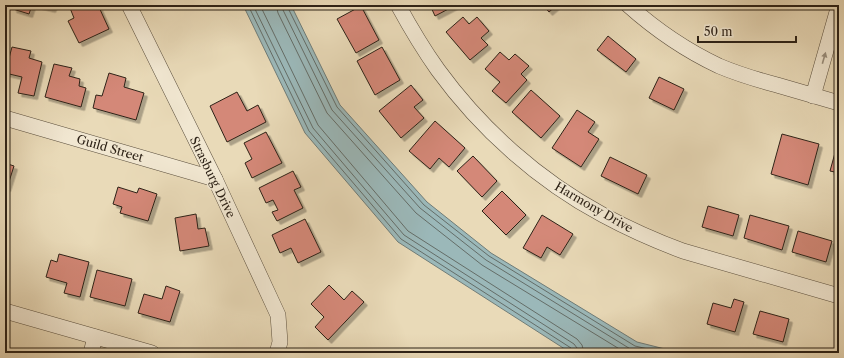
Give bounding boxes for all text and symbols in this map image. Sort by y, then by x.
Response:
scale bar [698,18,796,44]
text: 50 m [704,24,733,39]
one-way arrow [821,52,827,64]
street label: Guild Street [75,131,146,165]
street label: Strasburg Drive [187,134,239,220]
street label: Harmony Drive [552,179,636,236]

